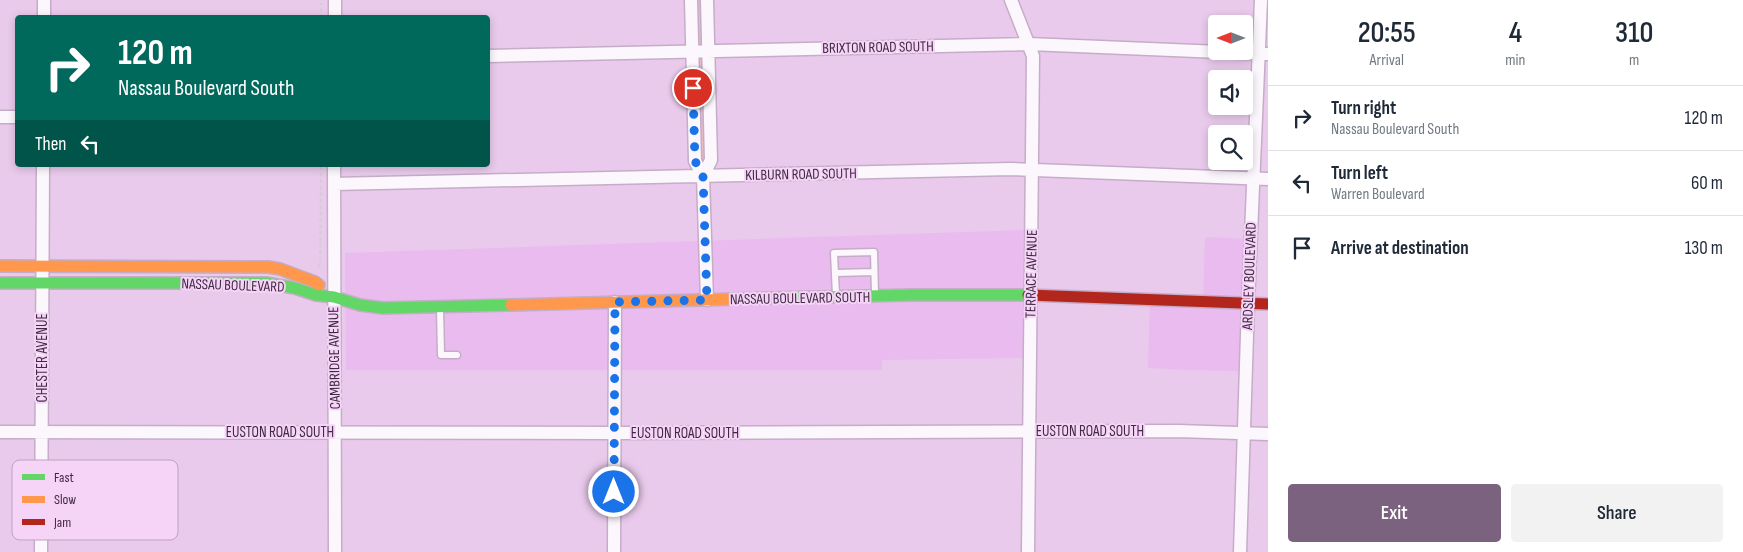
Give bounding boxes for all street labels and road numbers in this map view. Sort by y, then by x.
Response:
street label: BRIXTON ROAD SOUTH [822,37,934,58]
street label: KILBURN ROAD SOUTH [745,164,857,185]
street label: ARDSLEY BOULEVARD [1238,222,1261,331]
street label: TERRACE AVENUE [1021,230,1042,318]
street label: NASSAU BOULEVARD [181,274,285,297]
street label: NASSAU BOULEVARD SOUTH [730,288,870,309]
street label: CAMBRIDGE AVENUE [324,306,345,410]
street label: CHESTER AVENUE [33,313,52,403]
street label: EUSTON ROAD SOUTH [1036,422,1144,441]
street label: EUSTON ROAD SOUTH [226,423,334,442]
street label: EUSTON ROAD SOUTH [631,424,739,443]

